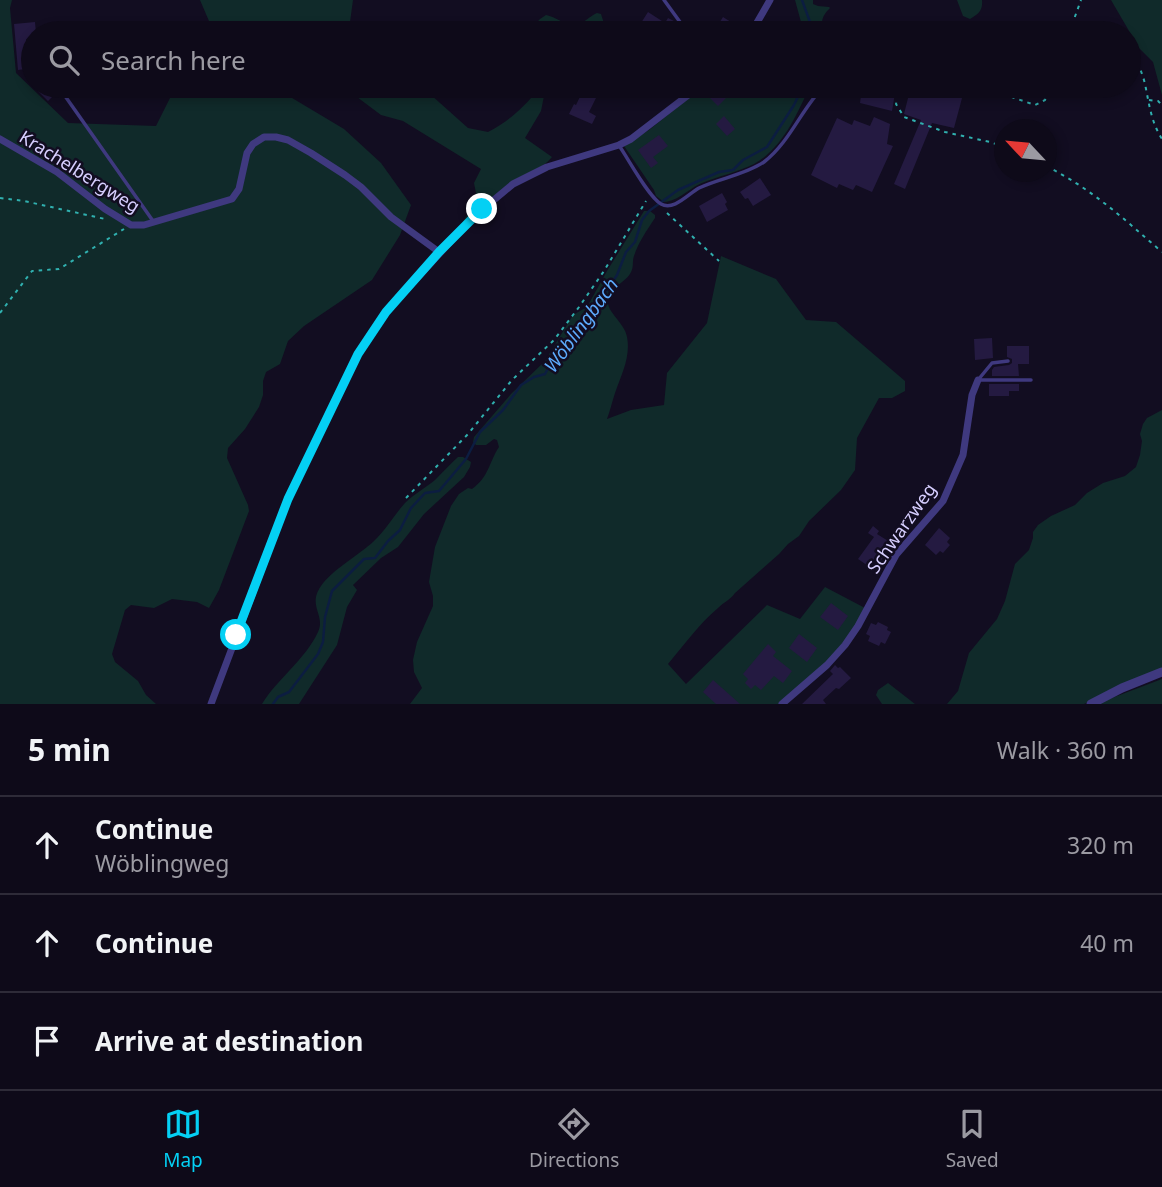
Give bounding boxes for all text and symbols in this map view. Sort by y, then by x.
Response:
search box [21,21,1141,98]
icon: search [45,41,83,79]
text: Search here [101,42,246,78]
north arrow [994,119,1057,182]
street label: Krachelbergweg [15,124,145,218]
route end [466,193,497,224]
water label: Wöblingbach [538,273,624,377]
street label: Schwarzweg [861,478,941,578]
route start [220,619,251,650]
text: 5 min [28,729,111,770]
text: Walk · 360 m [997,734,1134,766]
text: Continue [95,811,213,847]
icon: ahead [28,826,66,864]
text: 320 m [1067,829,1134,861]
text: Wöblingweg [95,847,229,879]
icon: ahead [28,924,66,962]
text: Continue [95,925,213,961]
text: 40 m [1080,927,1134,959]
icon: arrive [28,1022,66,1060]
text: Arrive at destination [95,1023,364,1059]
tab: Map [163,1105,203,1173]
tab: Directions [529,1105,619,1173]
tab: Saved [946,1105,999,1173]

